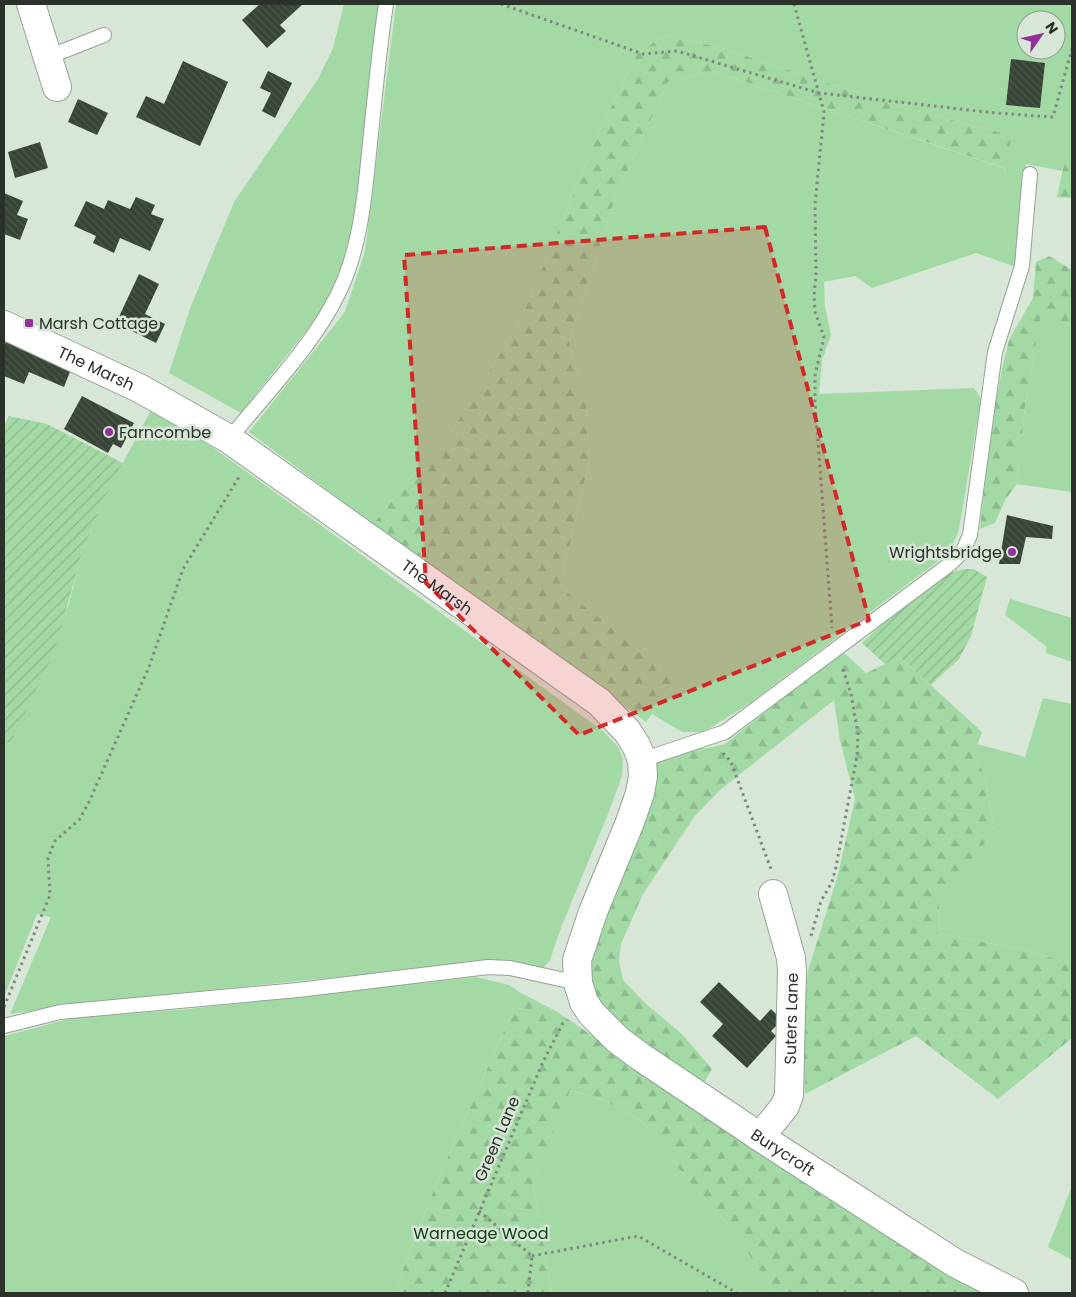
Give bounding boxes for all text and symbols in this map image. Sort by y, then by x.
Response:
north arrow [1016,10,1066,60]
text: N [1041,18,1063,38]
place label: Marsh Cottage [39,312,158,335]
marker: Marsh Cottage [23,317,35,329]
street label: The Marsh [54,340,139,396]
place label: Farncombe [119,421,211,444]
marker: Farncombe [103,426,115,438]
place label: Wrightsbridge [889,541,1002,564]
marker: Wrightsbridge [1006,546,1018,558]
street label: The Marsh [397,554,478,620]
street label: Suters Lane [778,972,803,1065]
street label: Green Lane [469,1093,525,1185]
street label: Burycroft [746,1123,820,1181]
park label: Warneage Wood [413,1222,549,1245]

